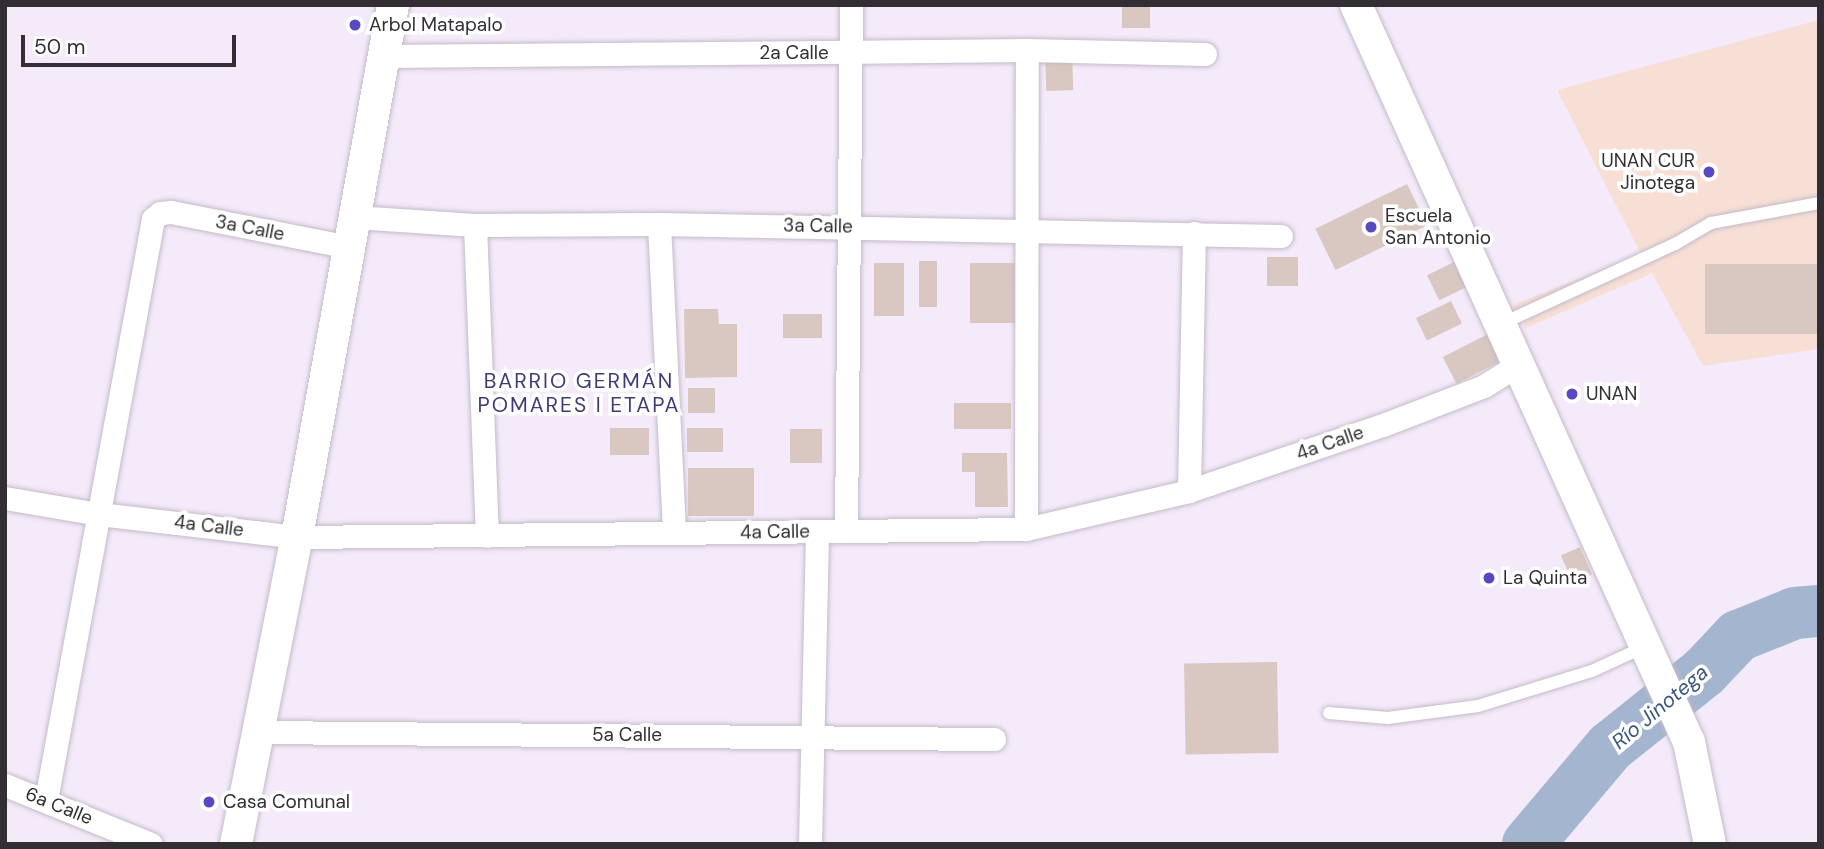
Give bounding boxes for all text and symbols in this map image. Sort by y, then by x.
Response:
place label: Arbol Matapalo [369,14,503,36]
marker: Arbol Matapalo [347,17,363,33]
scale bar [24,21,240,65]
text: 50 m [34,33,85,61]
street label: 2a Calle [759,42,829,64]
place label: UNAN CUR Jinotega [1601,150,1695,194]
marker: UNAN CUR Jinotega [1701,164,1717,180]
place label: Escuela San Antonio [1385,205,1491,249]
street label: 3a Calle [214,210,286,246]
street label: 3a Calle [783,214,853,238]
marker: Escuela San Antonio [1363,219,1379,235]
district label: BARRIO GERMÁN POMARES I ETAPA [479,368,679,418]
place label: UNAN [1586,383,1637,405]
marker: UNAN [1564,386,1580,402]
street label: 4a Calle [1293,421,1367,465]
street label: 4a Calle [173,510,245,542]
street label: 4a Calle [740,520,810,544]
place label: La Quinta [1503,567,1587,589]
marker: La Quinta [1481,570,1497,586]
water label: Río Jinotega [1607,659,1713,755]
street label: 5a Calle [592,724,662,746]
street label: 6a Calle [22,782,96,830]
place label: Casa Comunal [223,791,350,813]
marker: Casa Comunal [201,794,217,810]

